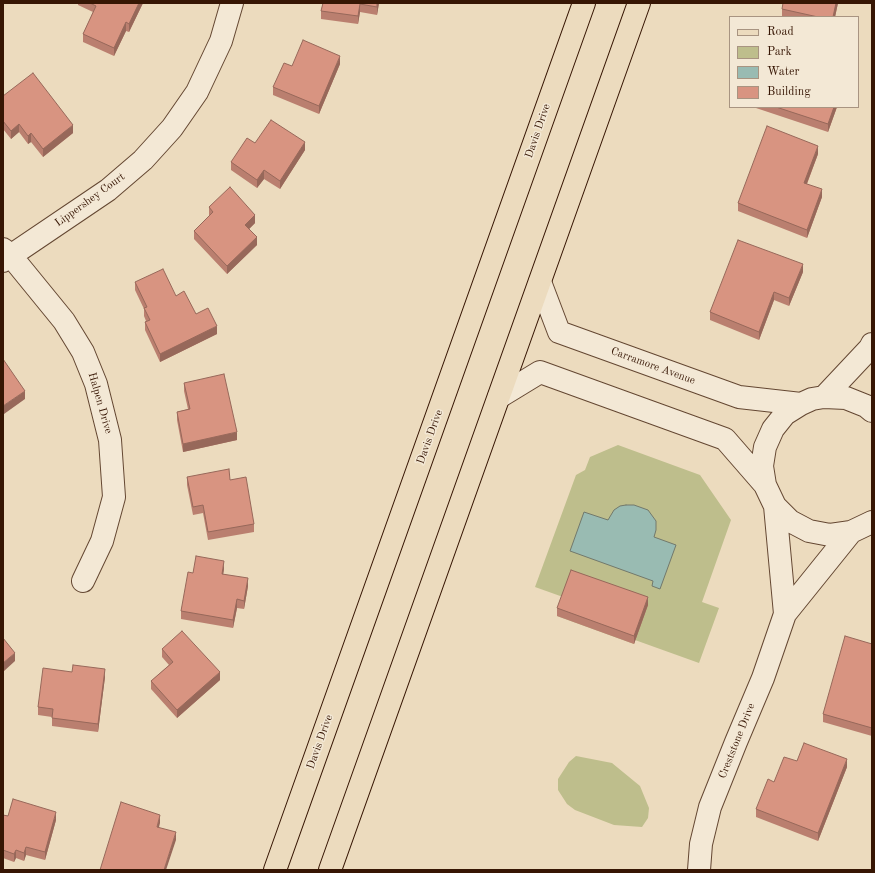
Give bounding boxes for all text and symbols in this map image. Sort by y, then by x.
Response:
legend [729,16,859,108]
text: Road [767,26,794,38]
text: Park [767,46,792,58]
text: Water [767,66,799,78]
text: Building [767,86,811,98]
street label: Davis Drive [523,102,553,160]
street label: Lippershey Court [53,170,127,230]
street label: Carramore Avenue [609,345,697,387]
street label: Halpen Drive [85,371,115,435]
street label: Davis Drive [414,408,446,466]
street label: Creststone Drive [716,701,758,781]
street label: Davis Drive [304,713,336,771]

